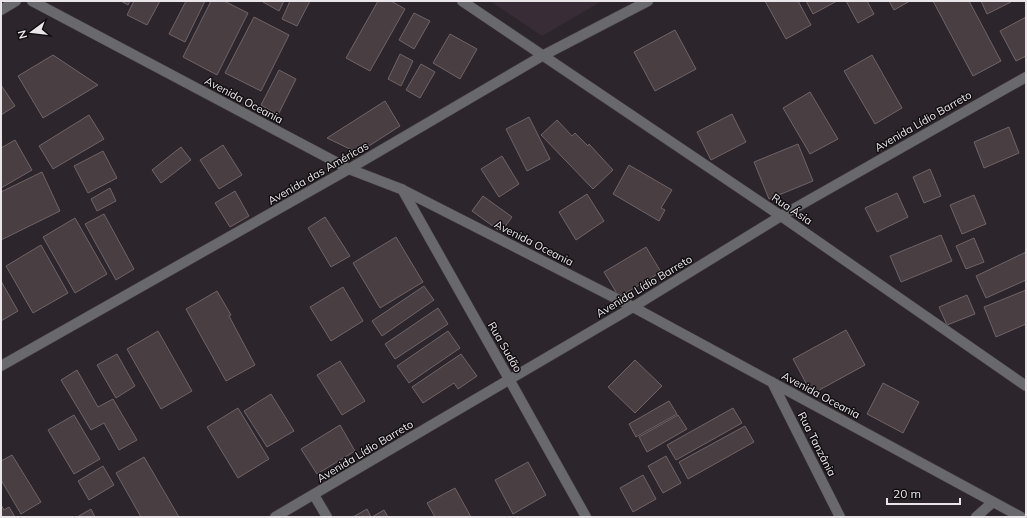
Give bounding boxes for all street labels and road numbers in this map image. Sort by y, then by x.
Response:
street label: Avenida Oceania [202,73,286,127]
street label: Avenida Lídio Barreto [872,88,974,154]
street label: Avenida das Américas [265,138,371,208]
street label: Rua Ásia [769,190,815,228]
street label: Avenida Oceania [492,217,576,269]
street label: Avenida Lídio Barreto [593,252,695,320]
street label: Rua Sudão [485,319,525,375]
street label: Avenida Oceania [779,368,863,422]
street label: Rua Tanzânia [795,410,839,478]
street label: Avenida Lídio Barreto [314,417,416,485]

